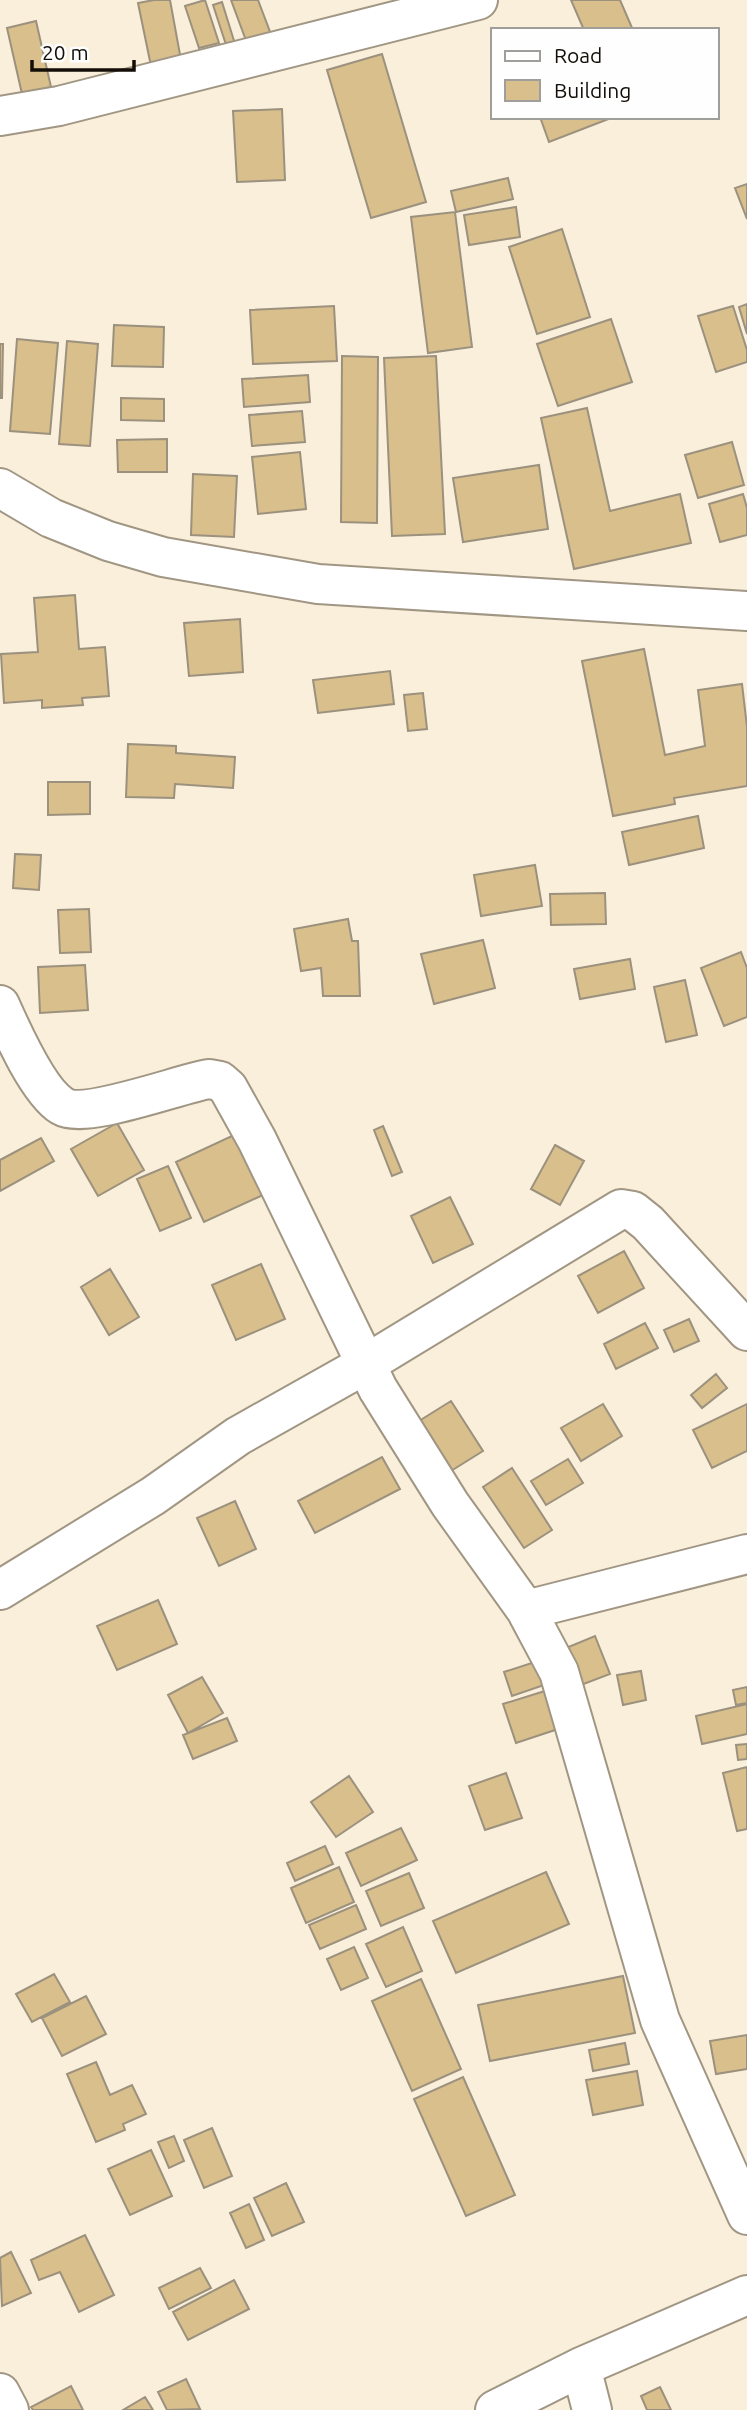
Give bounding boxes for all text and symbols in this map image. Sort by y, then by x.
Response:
scale bar [32,28,133,72]
legend [491,28,719,119]
text: 20 m [42,40,89,64]
text: Road [554,43,602,67]
text: Building [554,78,631,102]

